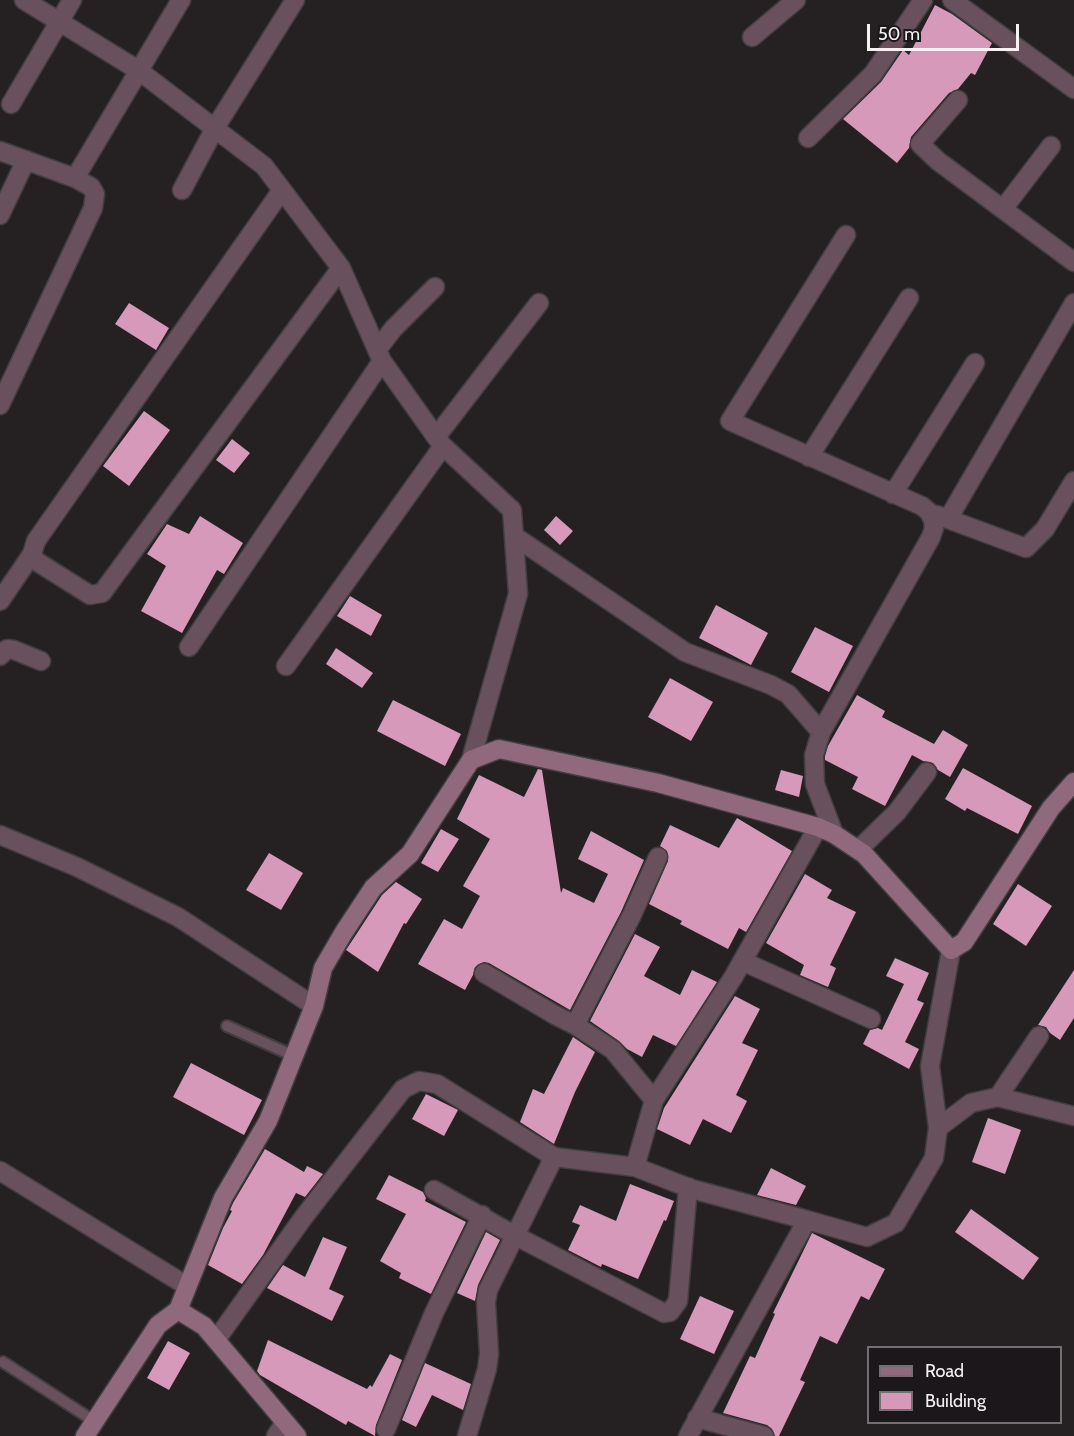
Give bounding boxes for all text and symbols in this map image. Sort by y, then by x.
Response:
scale bar [870,12,1022,50]
text: 50 m [878,23,920,45]
legend [867,1346,1062,1424]
text: Road [925,1360,964,1382]
text: Building [925,1390,986,1412]

